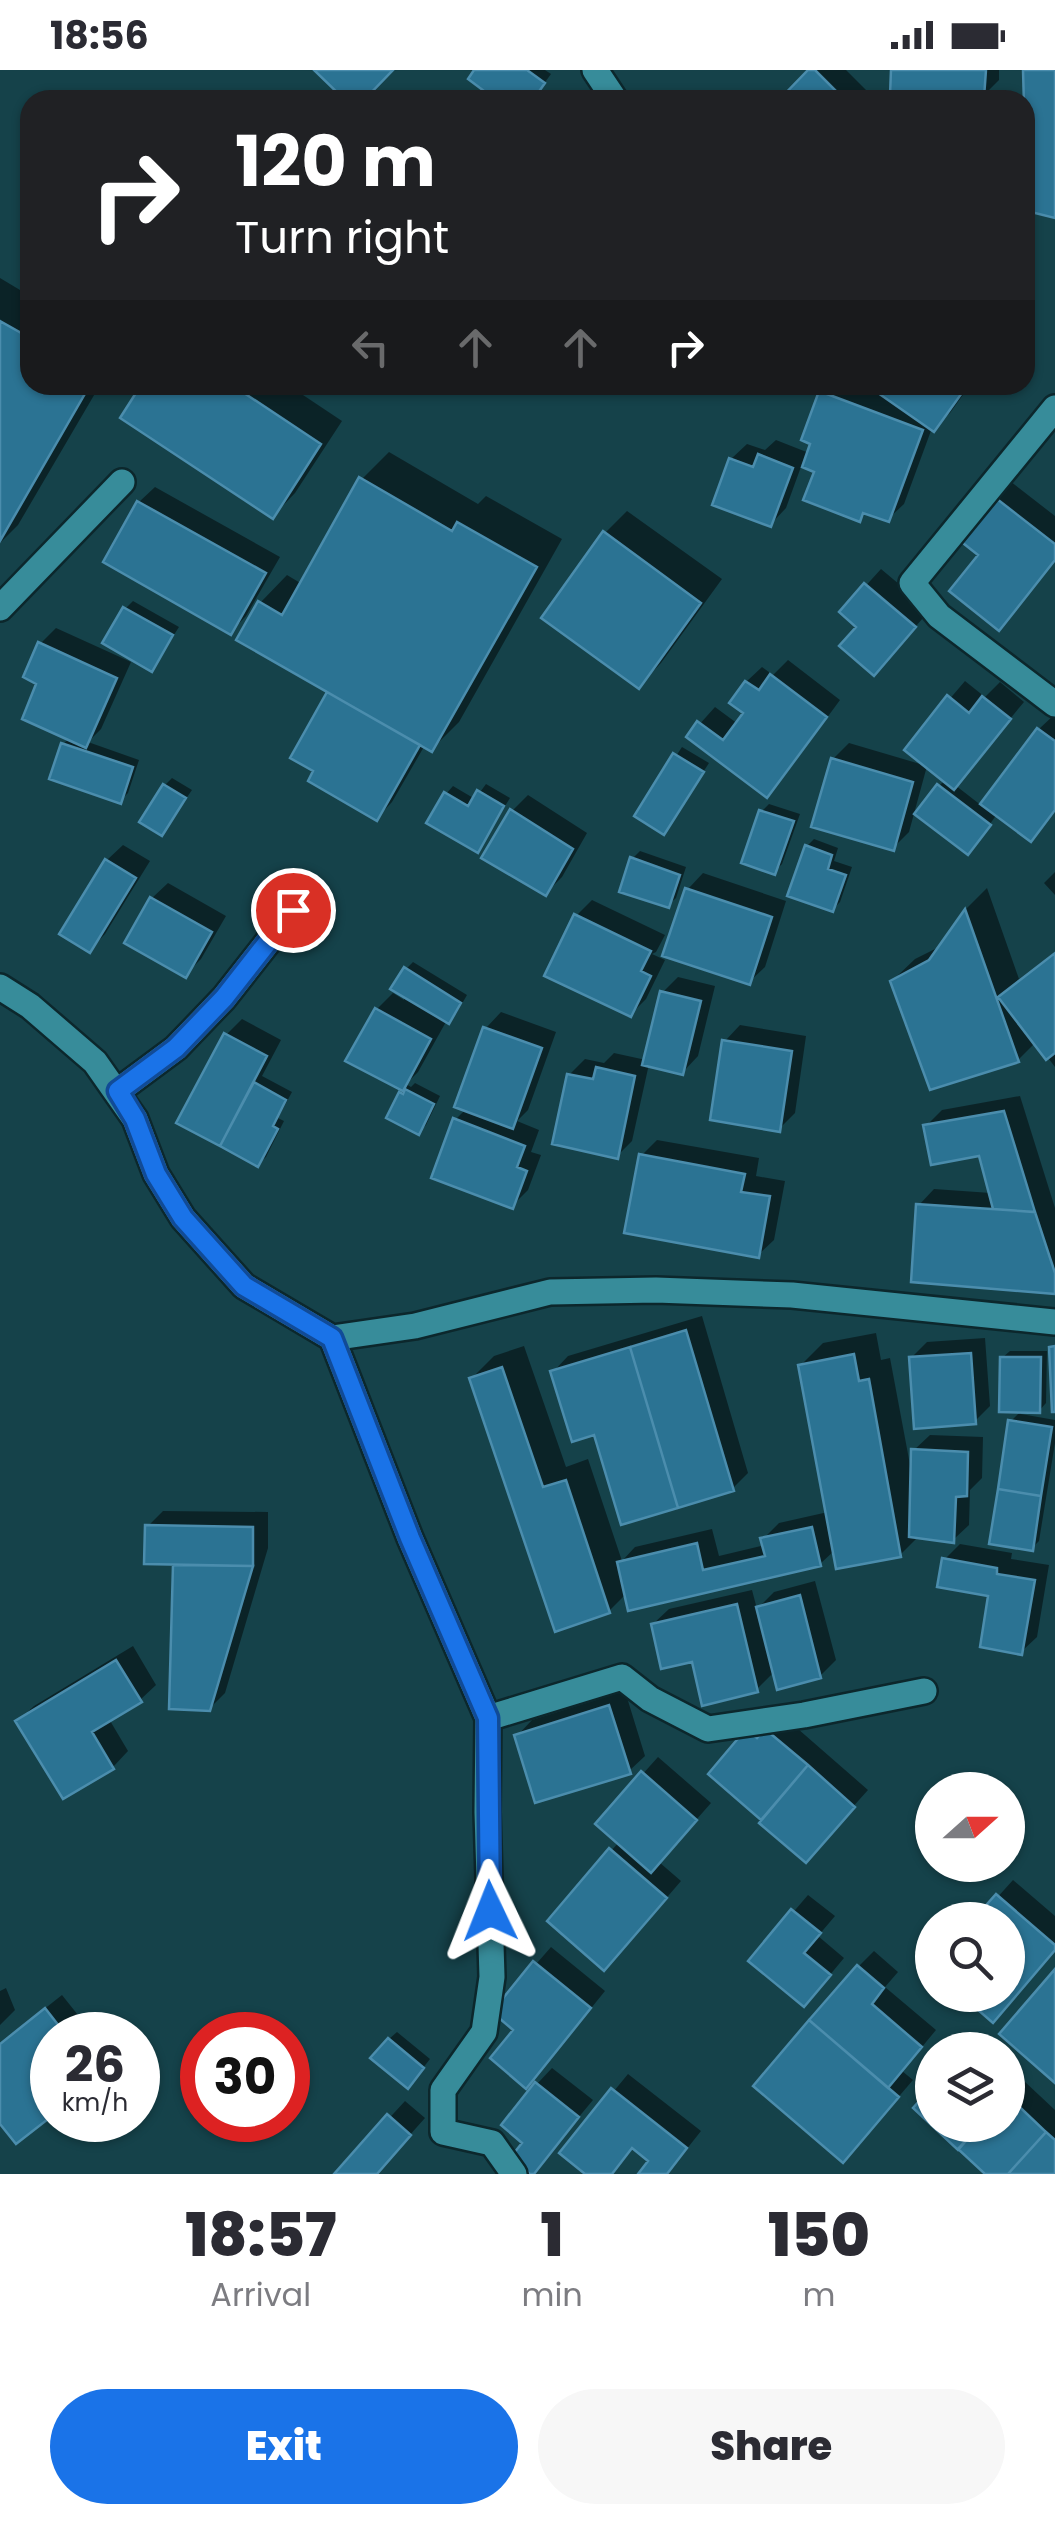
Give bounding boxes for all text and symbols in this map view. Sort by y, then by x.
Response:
text: 18:56 [50,9,149,62]
text: 120 m [235,112,436,211]
icon: right [70,130,200,260]
text: Turn right [235,206,449,269]
icon: left [343,320,398,375]
icon: ahead [448,320,503,375]
icon: ahead [553,320,608,375]
icon: right [658,320,713,375]
pin [251,868,336,953]
icon: arrive [266,883,321,938]
north arrow [915,1772,1025,1882]
map controls [915,1772,1025,2142]
position arrow [438,1859,542,1963]
button: search [915,1902,1025,2012]
speed limit sign: 30 [180,2012,310,2142]
text: 26 [65,2029,125,2100]
button: layers [915,2032,1025,2142]
text: km/h [62,2085,128,2120]
text: 18:57 [185,2193,336,2277]
text: 1 [540,2193,564,2277]
text: 150 [768,2193,870,2277]
text: Arrival [210,2272,311,2317]
text: min [521,2272,583,2317]
text: m [802,2272,835,2317]
button: Exit [50,2389,518,2504]
button: Share [538,2389,1005,2504]

